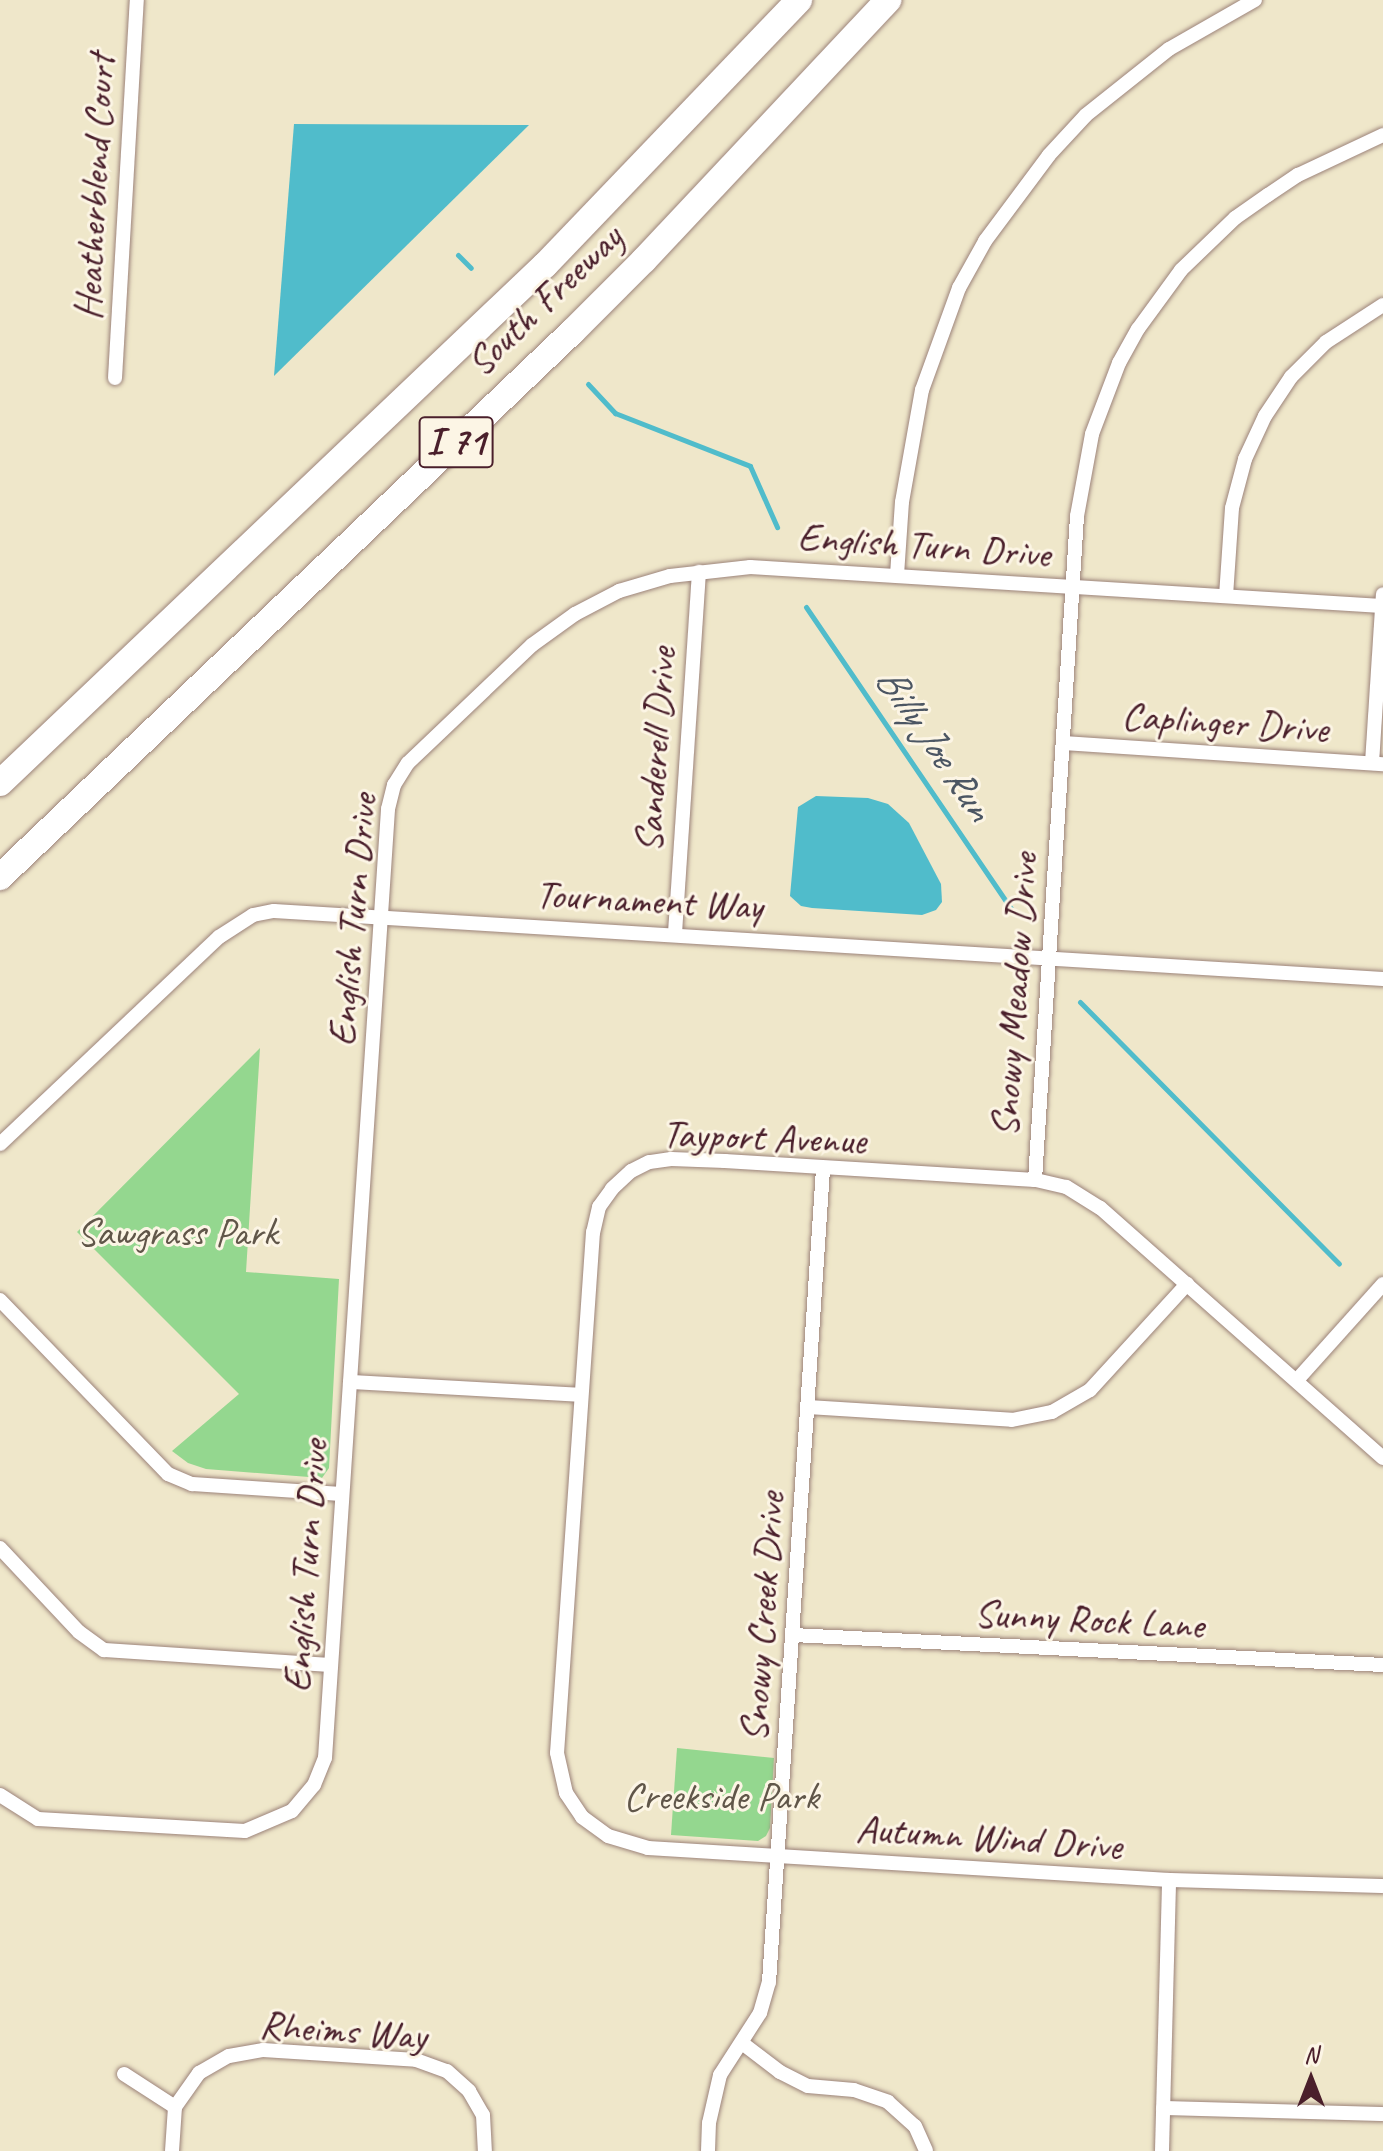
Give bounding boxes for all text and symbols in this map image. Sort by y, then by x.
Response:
street label: Heatherblend Court [63,53,125,321]
street label: South Freeway [456,214,632,386]
road number: I 71 [418,408,494,476]
street label: English Turn Drive [796,512,1052,578]
street label: Sanderell Drive [624,646,686,854]
water label: Billy Joe Run [864,656,1004,830]
street label: Caplinger Drive [1120,691,1330,753]
street label: English Turn Drive [317,792,387,1048]
street label: Snowy Meadow Drive [980,851,1048,1139]
street label: Tournament Way [534,870,764,930]
street label: Tayport Avenue [661,1109,867,1165]
park label: Sawgrass Park [76,1208,278,1256]
street label: English Turn Drive [272,1438,338,1694]
street label: Snowy Creek Drive [729,1491,795,1743]
street label: Sunny Rock Lane [972,1589,1206,1649]
park label: Creekside Park [623,1772,819,1820]
street label: Autumn Wind Drive [854,1804,1124,1870]
street label: Rheims Way [258,2000,428,2060]
north arrow [1271,2039,1351,2119]
text: N [1304,2041,1318,2069]

